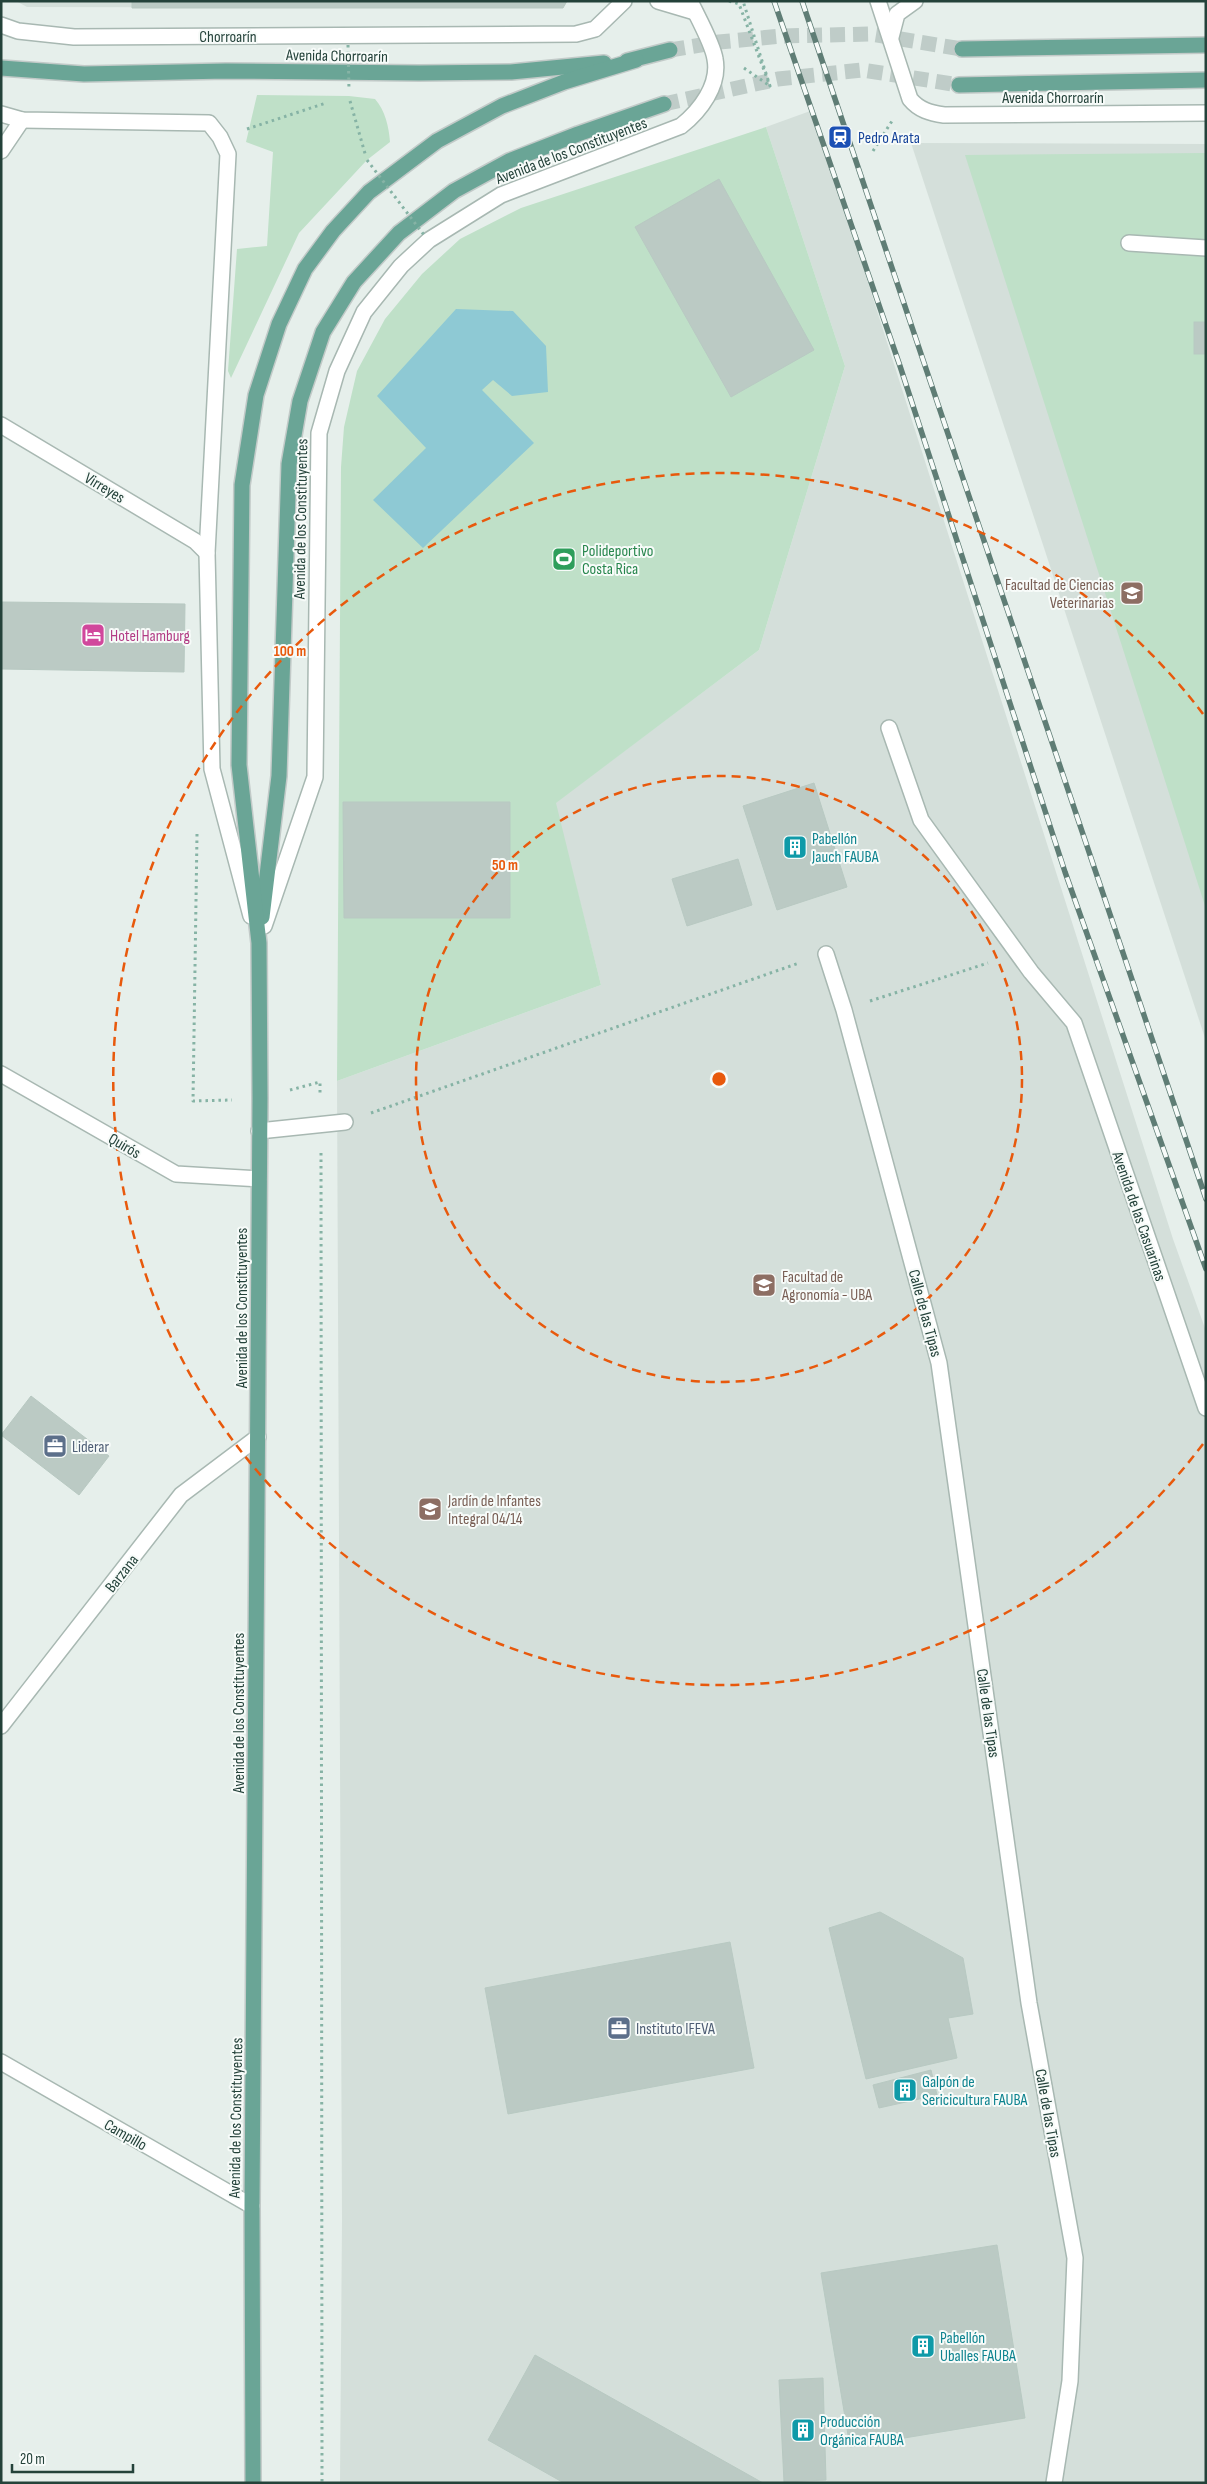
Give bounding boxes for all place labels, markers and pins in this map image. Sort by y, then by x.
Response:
station icon: Pedro Arata [827,124,853,150]
place label: Pedro Arata [858,129,920,148]
place label: Polideportivo Costa Rica [582,542,653,579]
sports icon: Polideportivo Costa Rica [551,546,577,572]
place label: Facultad de Ciencias Veterinarias [1005,576,1114,613]
school or university icon: Facultad de Ciencias Veterinarias [1119,580,1145,606]
hotel icon: Hotel Hamburg [80,622,106,648]
place label: Hotel Hamburg [110,627,190,646]
place label: Pabellón Jauch FAUBA [811,830,879,867]
building icon: Pabellón Jauch FAUBA [782,834,808,860]
centre of rings [710,1070,728,1088]
place label: Facultad de Agronomía - UBA [781,1268,872,1305]
school or university icon: Facultad de Agronomía - UBA [751,1272,777,1298]
office icon: Liderar [42,1433,68,1459]
place label: Liderar [72,1438,109,1457]
place label: Jardín de Infantes Integral 04/14 [447,1492,541,1529]
school or university icon: Jardín de Infantes Integral 04/14 [417,1496,443,1522]
office icon: Instituto IFEVA [606,2015,632,2041]
place label: Instituto IFEVA [636,2020,715,2039]
place label: Galpón de Sericicultura FAUBA [922,2073,1028,2110]
building icon: Galpón de Sericicultura FAUBA [892,2077,918,2103]
place label: Pabellón Uballes FAUBA [940,2329,1016,2366]
building icon: Pabellón Uballes FAUBA [910,2333,936,2359]
place label: Producción Orgánica FAUBA [820,2413,904,2450]
building icon: Producción Orgánica FAUBA [790,2417,816,2443]

